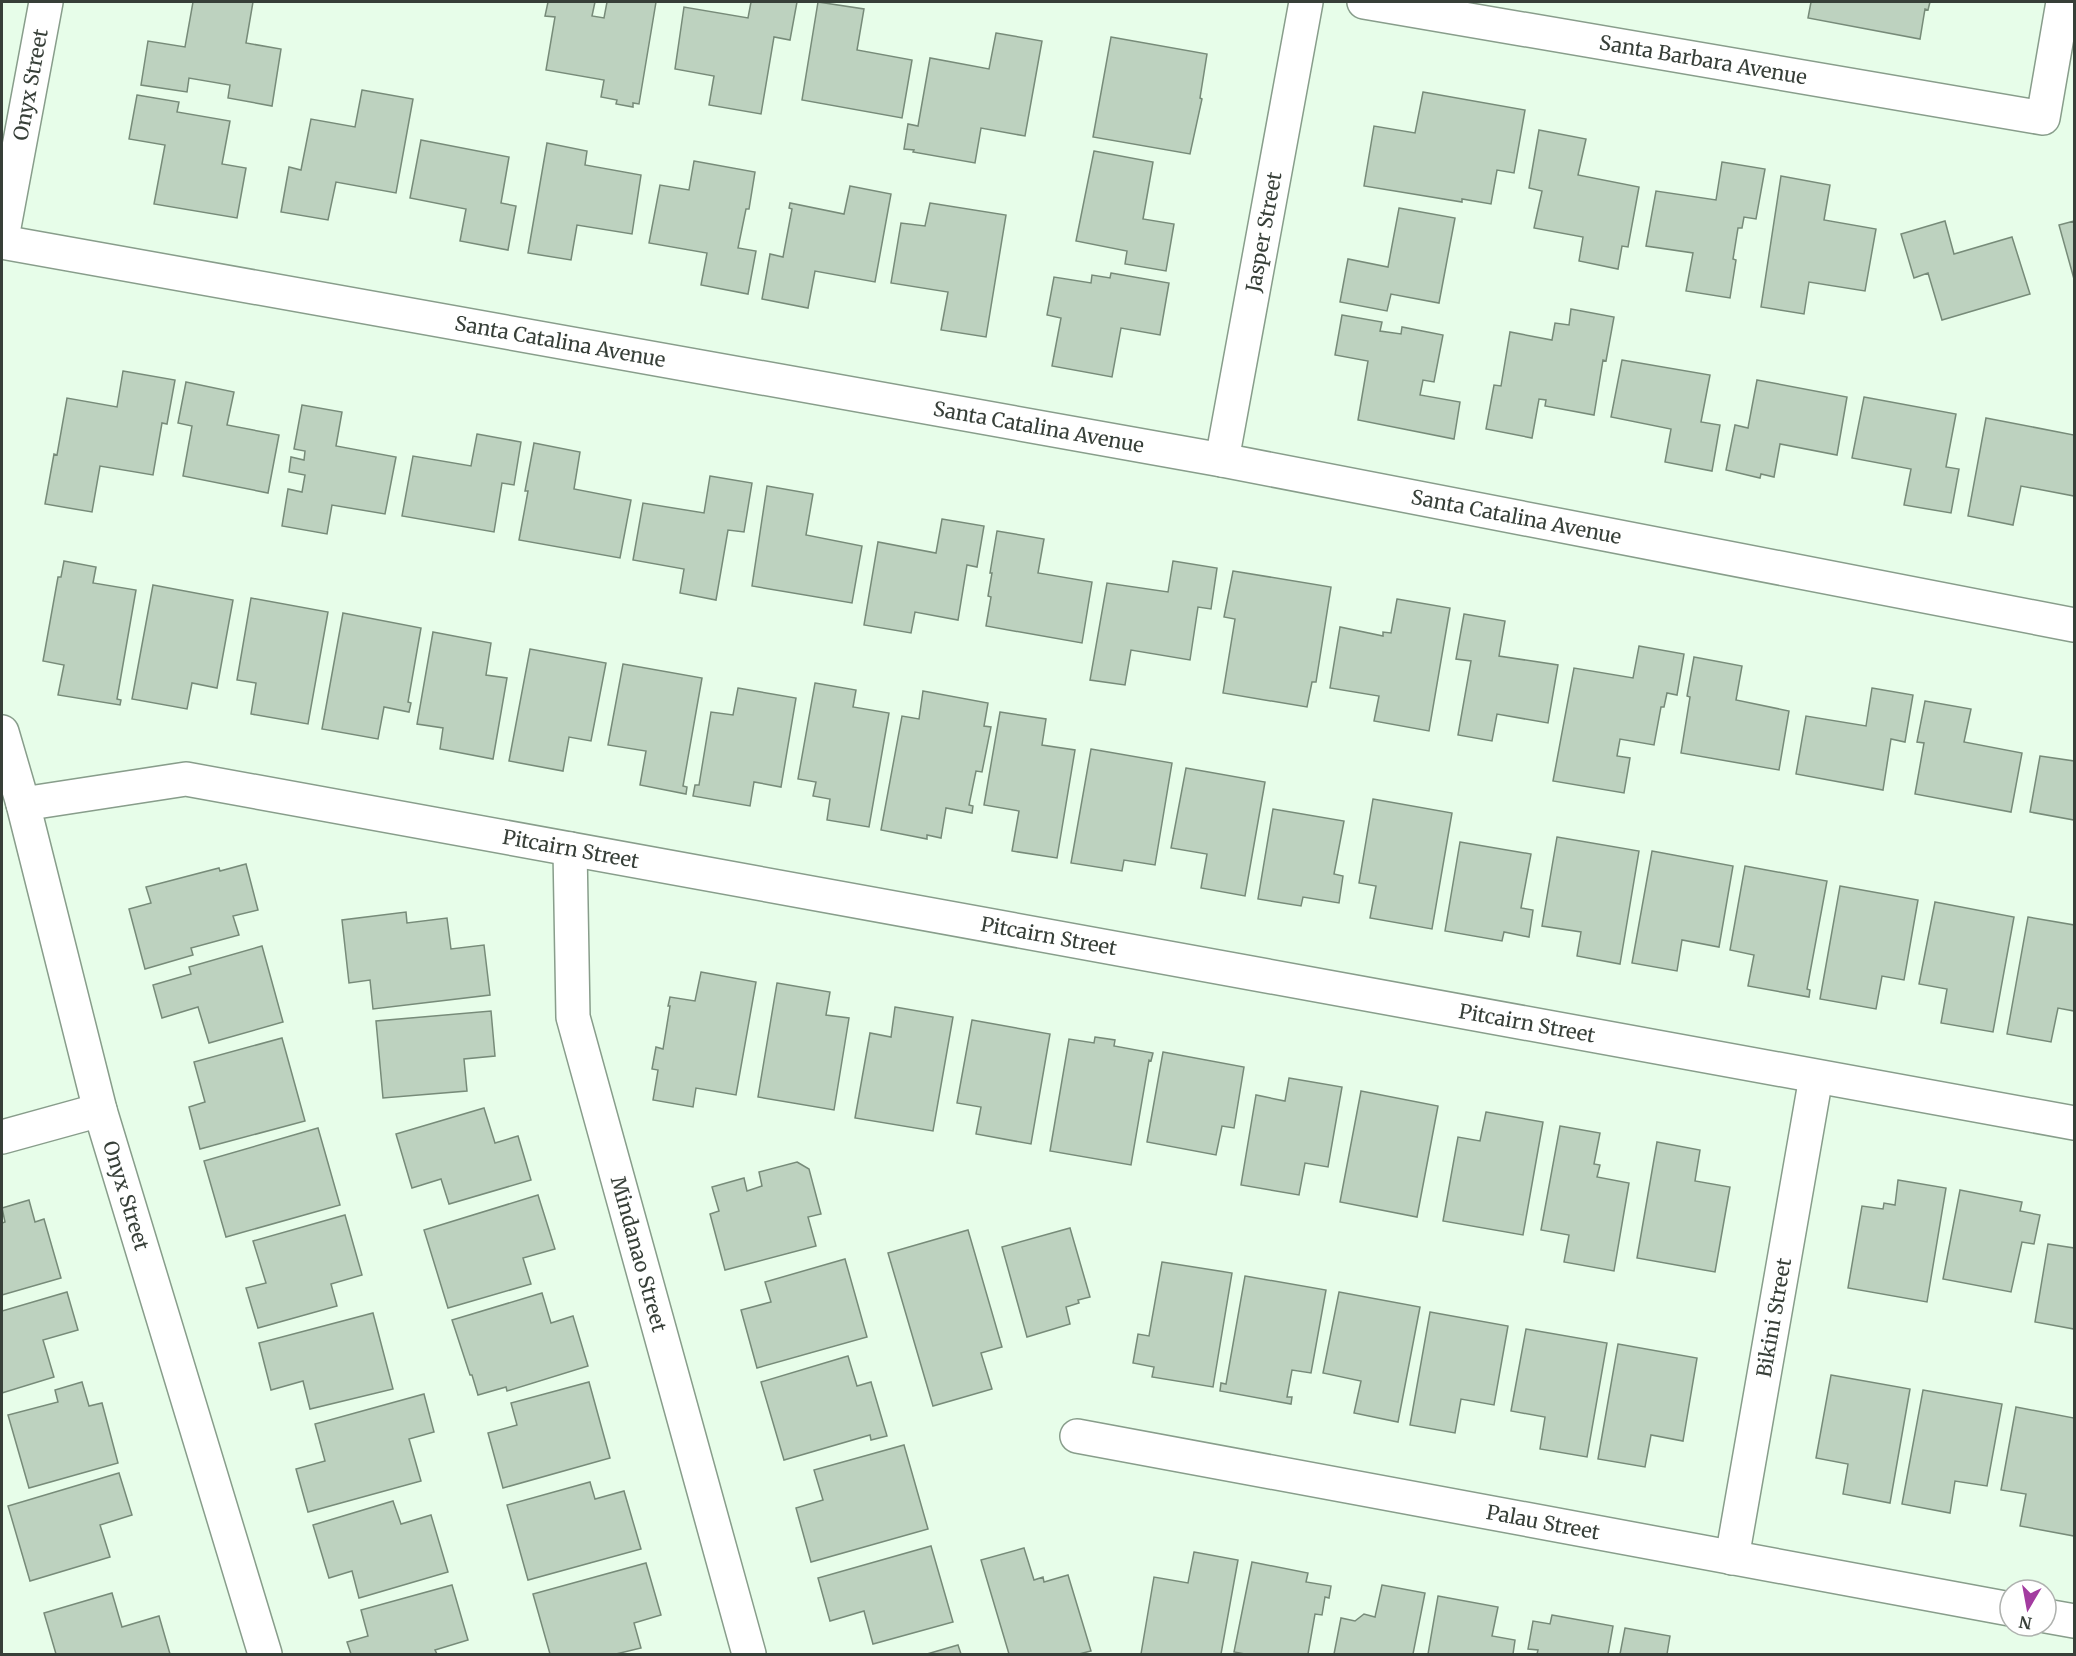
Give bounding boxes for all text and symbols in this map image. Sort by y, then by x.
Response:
street label: Onyx Street [7,27,53,142]
street label: Santa Barbara Avenue [1597,29,1809,89]
street label: Jasper Street [1240,169,1287,295]
street label: Santa Catalina Avenue [453,310,668,372]
street label: Santa Catalina Avenue [931,396,1146,458]
street label: Santa Catalina Avenue [1409,484,1624,549]
street label: Pitcairn Street [501,824,641,873]
street label: Pitcairn Street [979,911,1119,960]
street label: Pitcairn Street [1457,998,1597,1048]
street label: Onyx Street [98,1138,155,1253]
street label: Mindanao Street [606,1173,672,1335]
street label: Bikini Street [1751,1256,1796,1379]
street label: Palau Street [1484,1499,1602,1545]
north arrow [1998,1578,2058,1638]
text: N [2017,1612,2033,1634]

